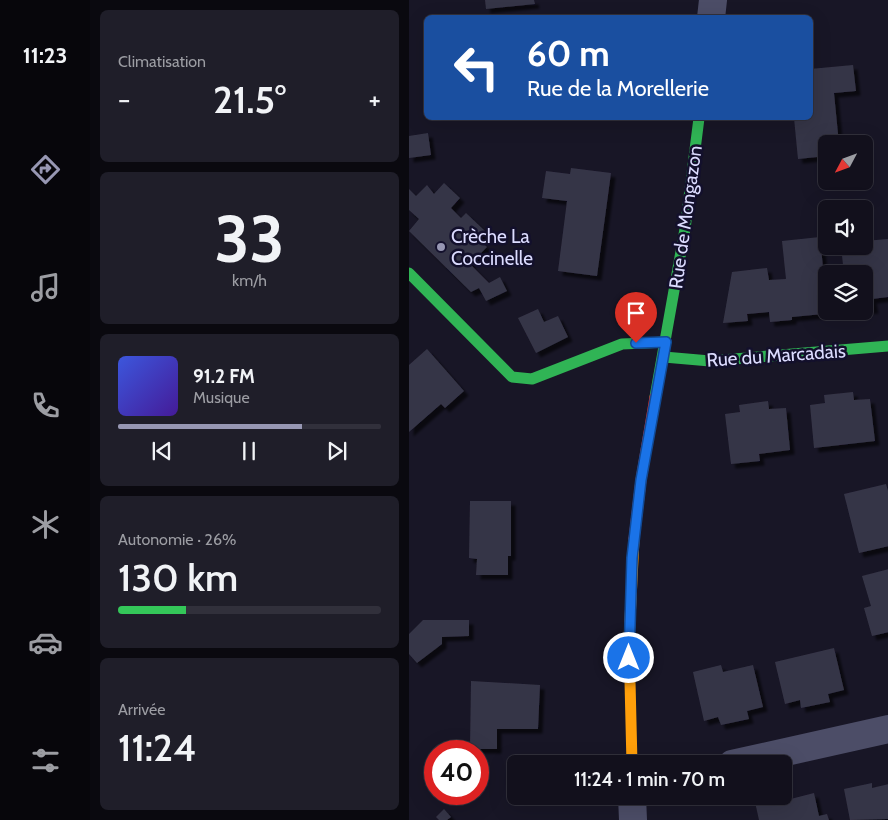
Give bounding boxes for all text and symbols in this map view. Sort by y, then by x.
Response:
text: 60 m [527,32,610,75]
icon: left [444,35,509,100]
text: 11:23 [23,42,67,69]
text: Climatisation [118,52,206,71]
text: Rue de la Morellerie [527,75,709,102]
text: 21.5° [213,76,286,123]
text: − [118,82,130,116]
text: + [369,82,381,116]
north arrow [818,135,873,190]
map controls [818,135,873,320]
street label: Rue de Mongazon [664,144,707,290]
icon: directions [28,152,63,187]
text: 33 [214,199,285,278]
button: sound [818,200,873,255]
place label: Crèche La Coccinelle [451,225,533,270]
marker: Crèche La Coccinelle [435,241,447,253]
button: layers [818,265,873,320]
icon: music [28,270,63,305]
text: km/h [232,271,267,290]
pin [615,292,657,343]
icon: arrive [622,299,650,327]
street label: Rue du Marcadais [706,339,847,372]
text: 91.2 FM [193,365,255,388]
icon: phone [28,388,63,423]
text: Musique [193,388,250,407]
icon: previous [148,437,176,465]
icon: pause [235,437,263,465]
icon: next [323,437,351,465]
icon: climate [28,507,63,542]
text: Autonomie · 26% [118,530,236,549]
text: 130 km [118,554,238,601]
icon: car [28,625,63,660]
position arrow [602,631,654,683]
text: Arrivée [118,700,165,719]
text: 11:24 [118,724,196,771]
speed limit sign: 40 [424,740,489,805]
icon: filters [28,743,63,778]
text: 11:24 · 1 min · 70 m [574,768,725,791]

